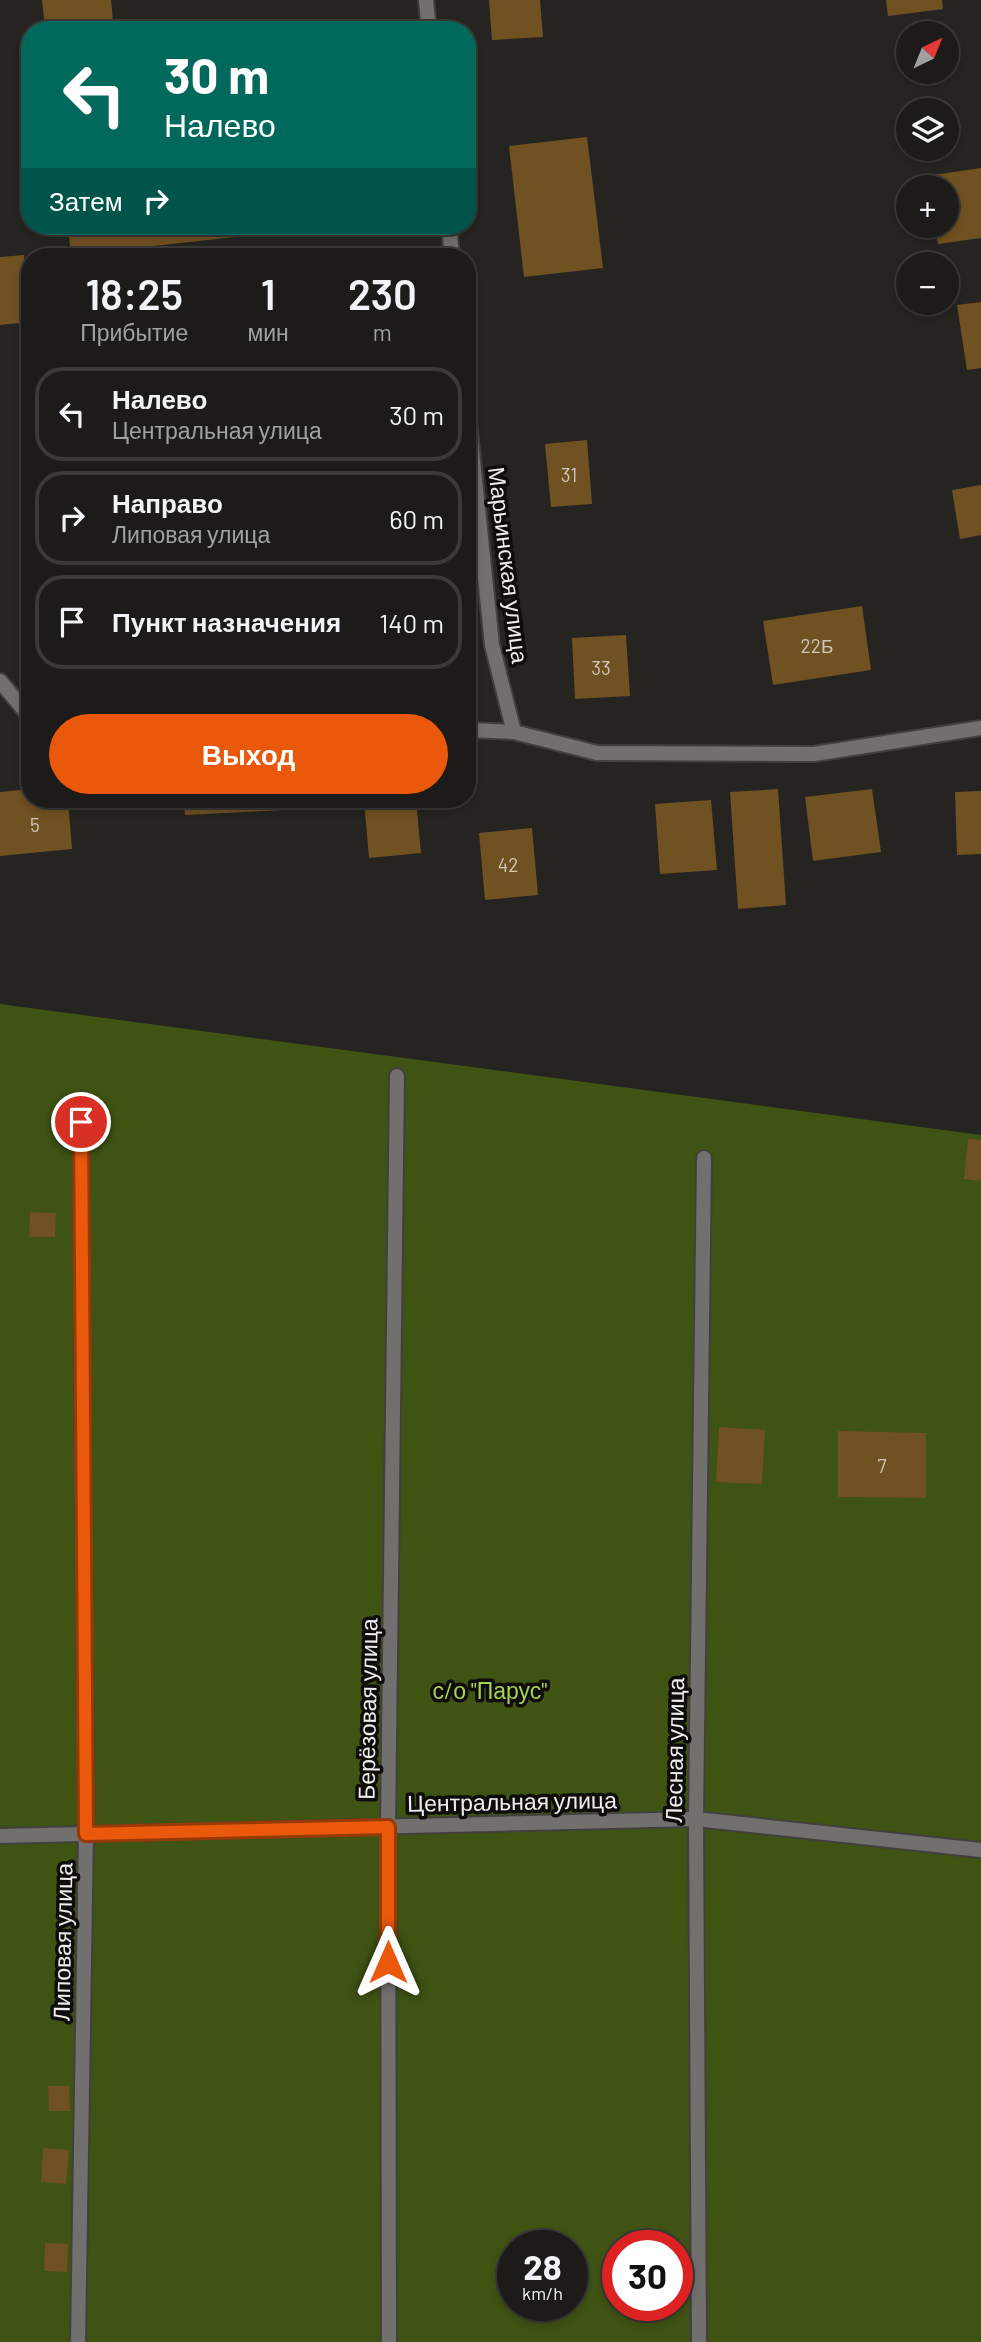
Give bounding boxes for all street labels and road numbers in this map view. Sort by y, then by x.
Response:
street label: Марьинская улица [483,465,535,665]
street label: Берёзовая улица [351,1618,383,1800]
street label: Лесная улица [659,1677,689,1823]
street label: Центральная улица [407,1785,617,1817]
street label: Липовая улица [47,1862,77,2021]

